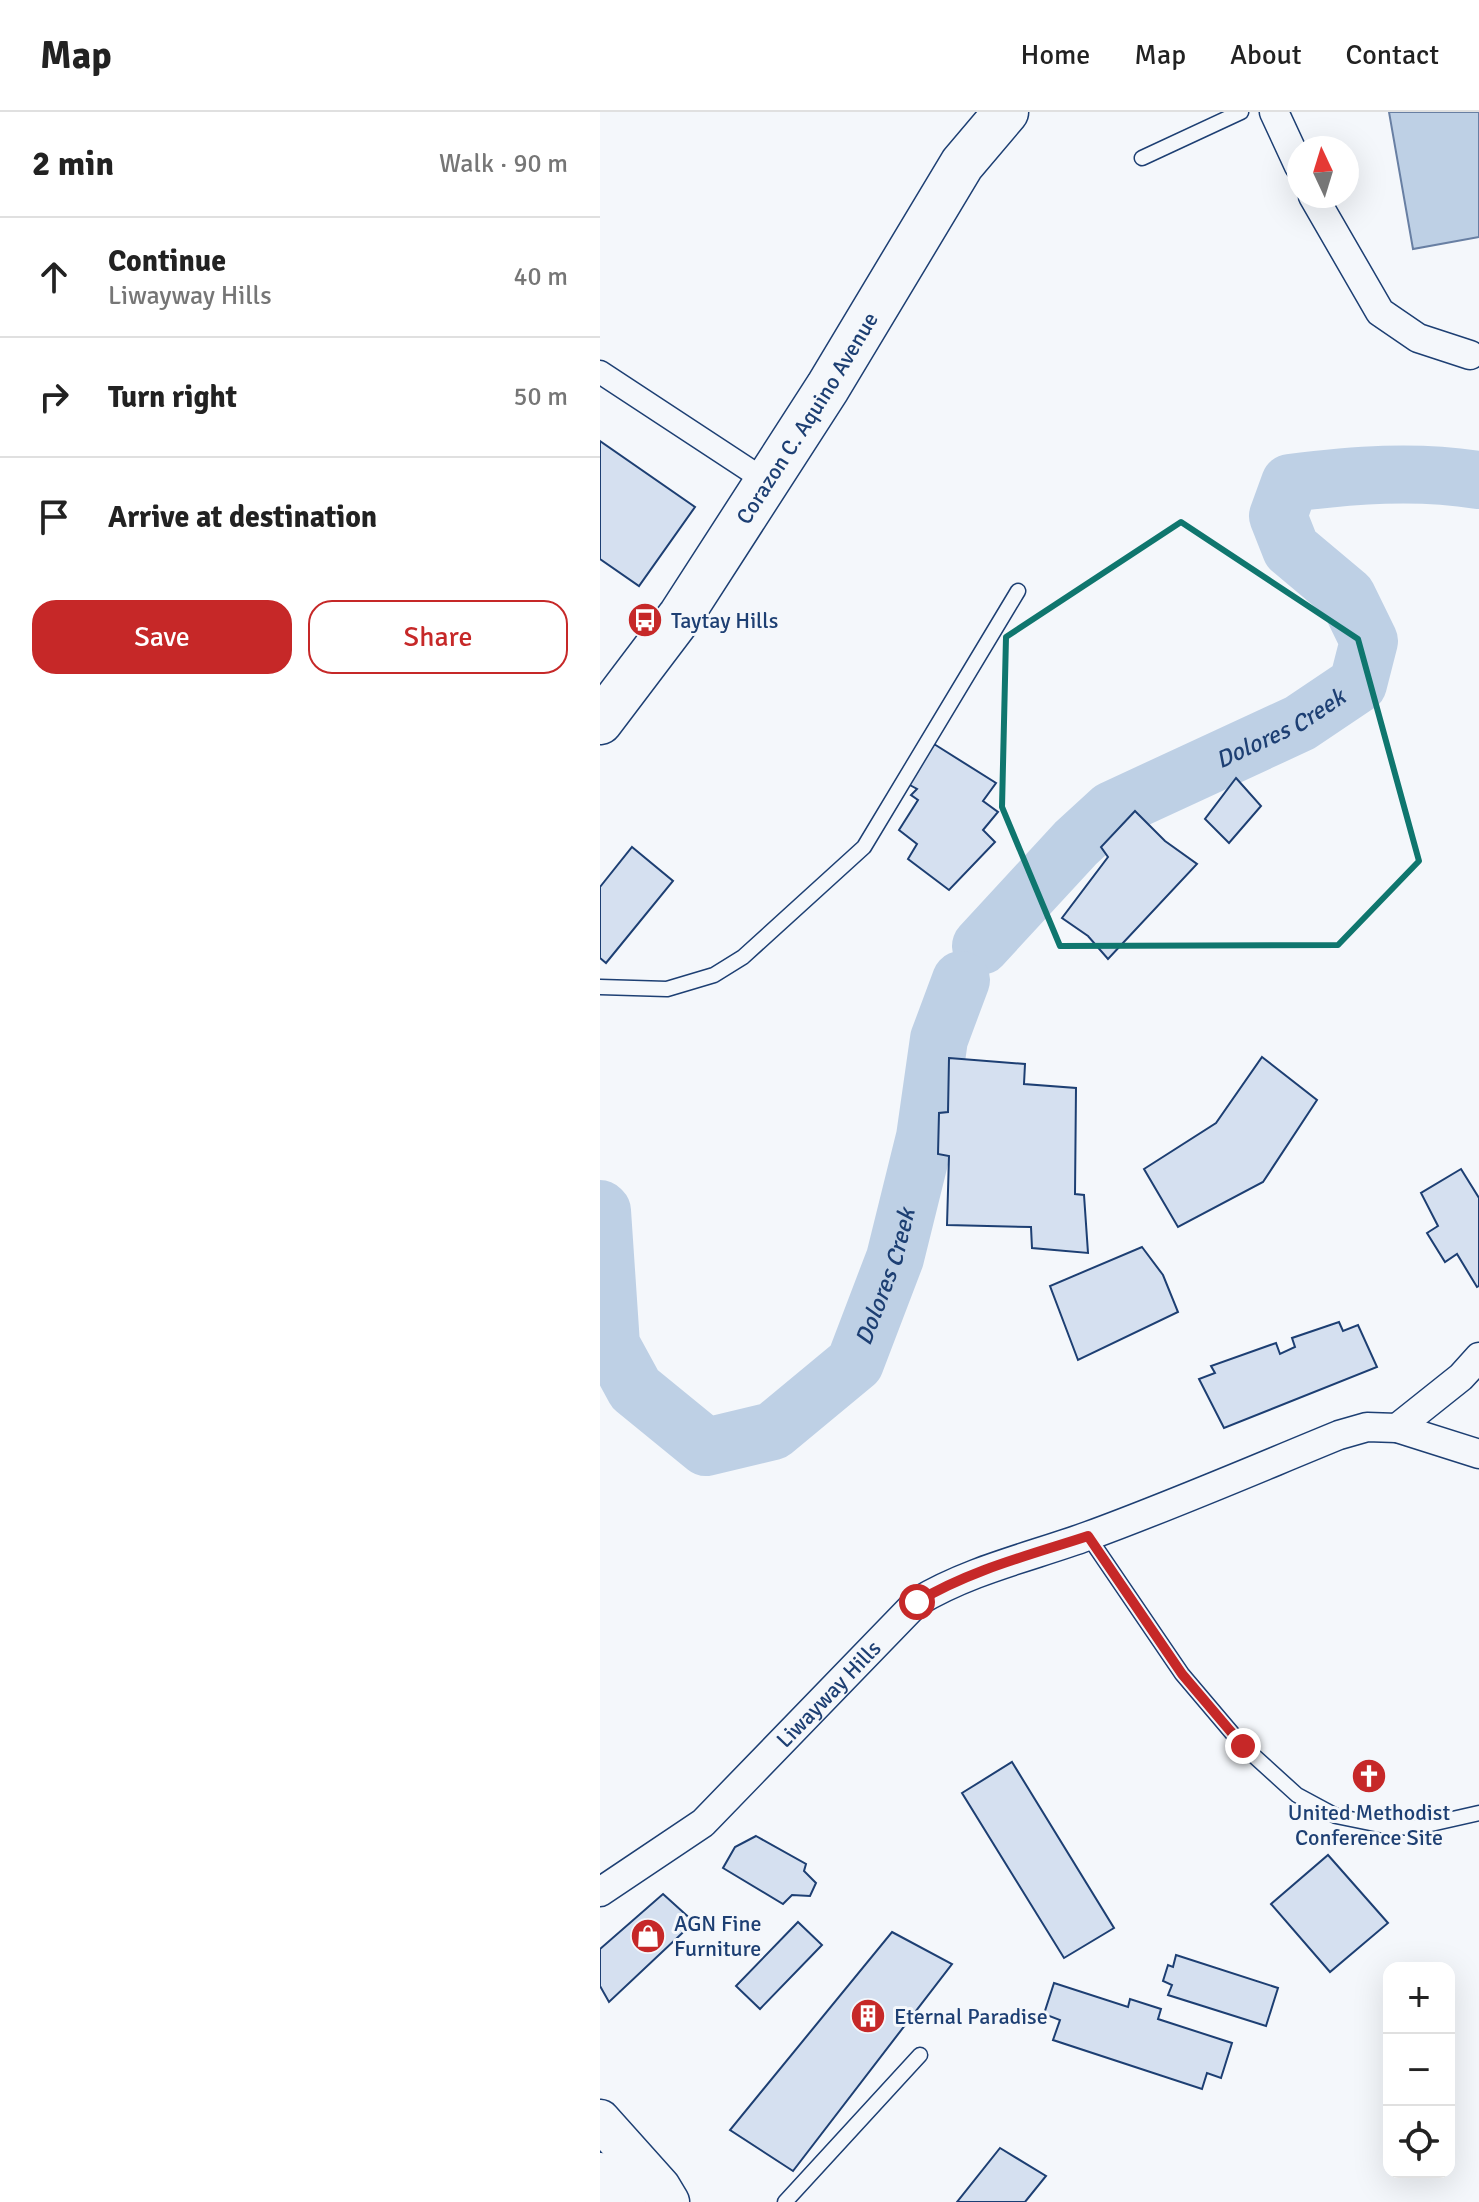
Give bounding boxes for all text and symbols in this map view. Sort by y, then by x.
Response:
text: Map [40,32,112,79]
text: Home [1021,38,1090,72]
text: Map [1134,38,1186,72]
text: About [1230,38,1302,72]
text: Contact [1346,38,1439,72]
north arrow [1287,136,1359,208]
text: 2 min [32,143,114,185]
text: Walk · 90 m [439,148,568,180]
text: Continue [108,243,226,280]
icon: ahead [32,255,76,299]
text: 40 m [513,261,568,293]
text: Liwayway Hills [108,280,272,312]
street label: Corazon C. Aquino Avenue [730,307,883,529]
icon: right [32,375,76,419]
text: Turn right [108,379,237,416]
text: 50 m [513,381,568,413]
icon: arrive [32,495,76,539]
text: Arrive at destination [108,499,377,536]
button: Save [32,600,292,674]
button: Share [308,600,568,674]
bus stop icon: Taytay Hills [626,601,664,639]
place label: Taytay Hills [671,607,778,634]
water label: Dolores Creek [1211,681,1352,775]
water label: Dolores Creek [848,1203,922,1349]
route start [899,1584,935,1620]
street label: Liwayway Hills [770,1635,886,1753]
route end [1225,1728,1261,1764]
church icon: United Methodist Conference Site [1350,1757,1388,1795]
place label: United Methodist Conference Site [1288,1799,1450,1851]
place label: AGN Fine Furniture [674,1910,762,1962]
shop icon: AGN Fine Furniture [629,1917,667,1955]
map controls [1383,1962,1455,2178]
button: + [1383,1962,1455,2034]
building icon: Eternal Paradise [849,1997,887,2035]
place label: Eternal Paradise [894,2003,1048,2030]
button: − [1383,2034,1455,2106]
button: locate [1383,2106,1455,2178]

